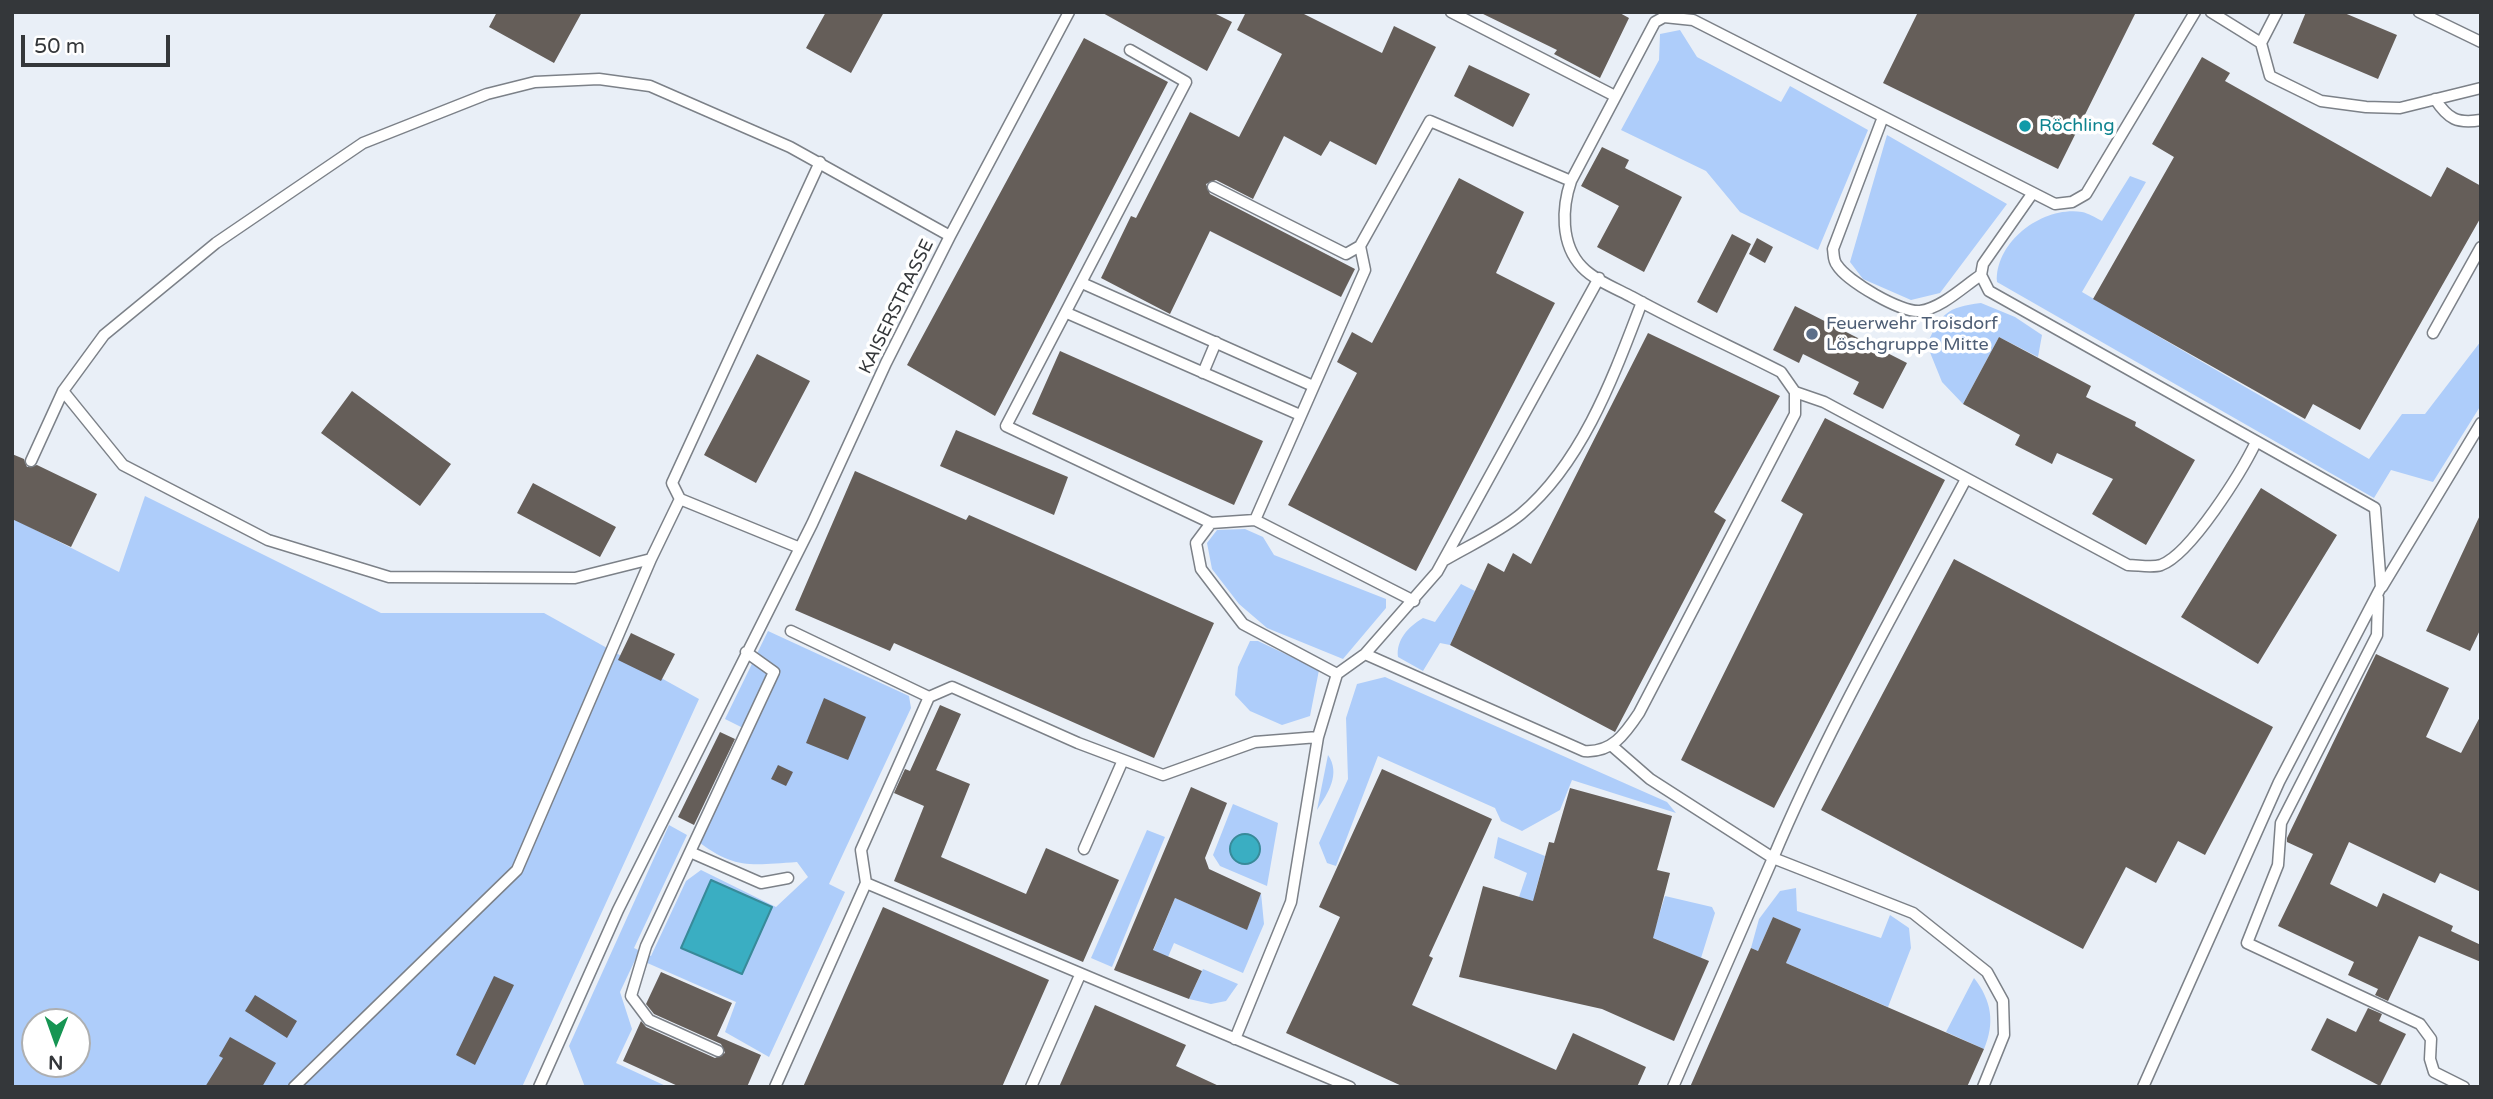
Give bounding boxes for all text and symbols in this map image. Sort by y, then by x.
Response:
scale bar [24,21,173,65]
text: 50 m [34,34,85,59]
place label: Röchling [2039,115,2115,137]
marker: Röchling [2017,118,2033,134]
street label: KAISERSTRASSE [855,236,939,378]
place label: Feuerwehr Troisdorf Löschgruppe Mitte [1826,313,1998,356]
marker: Feuerwehr Troisdorf Löschgruppe Mitte [1804,326,1820,342]
north arrow [21,1008,91,1078]
text: N [48,1051,63,1073]

